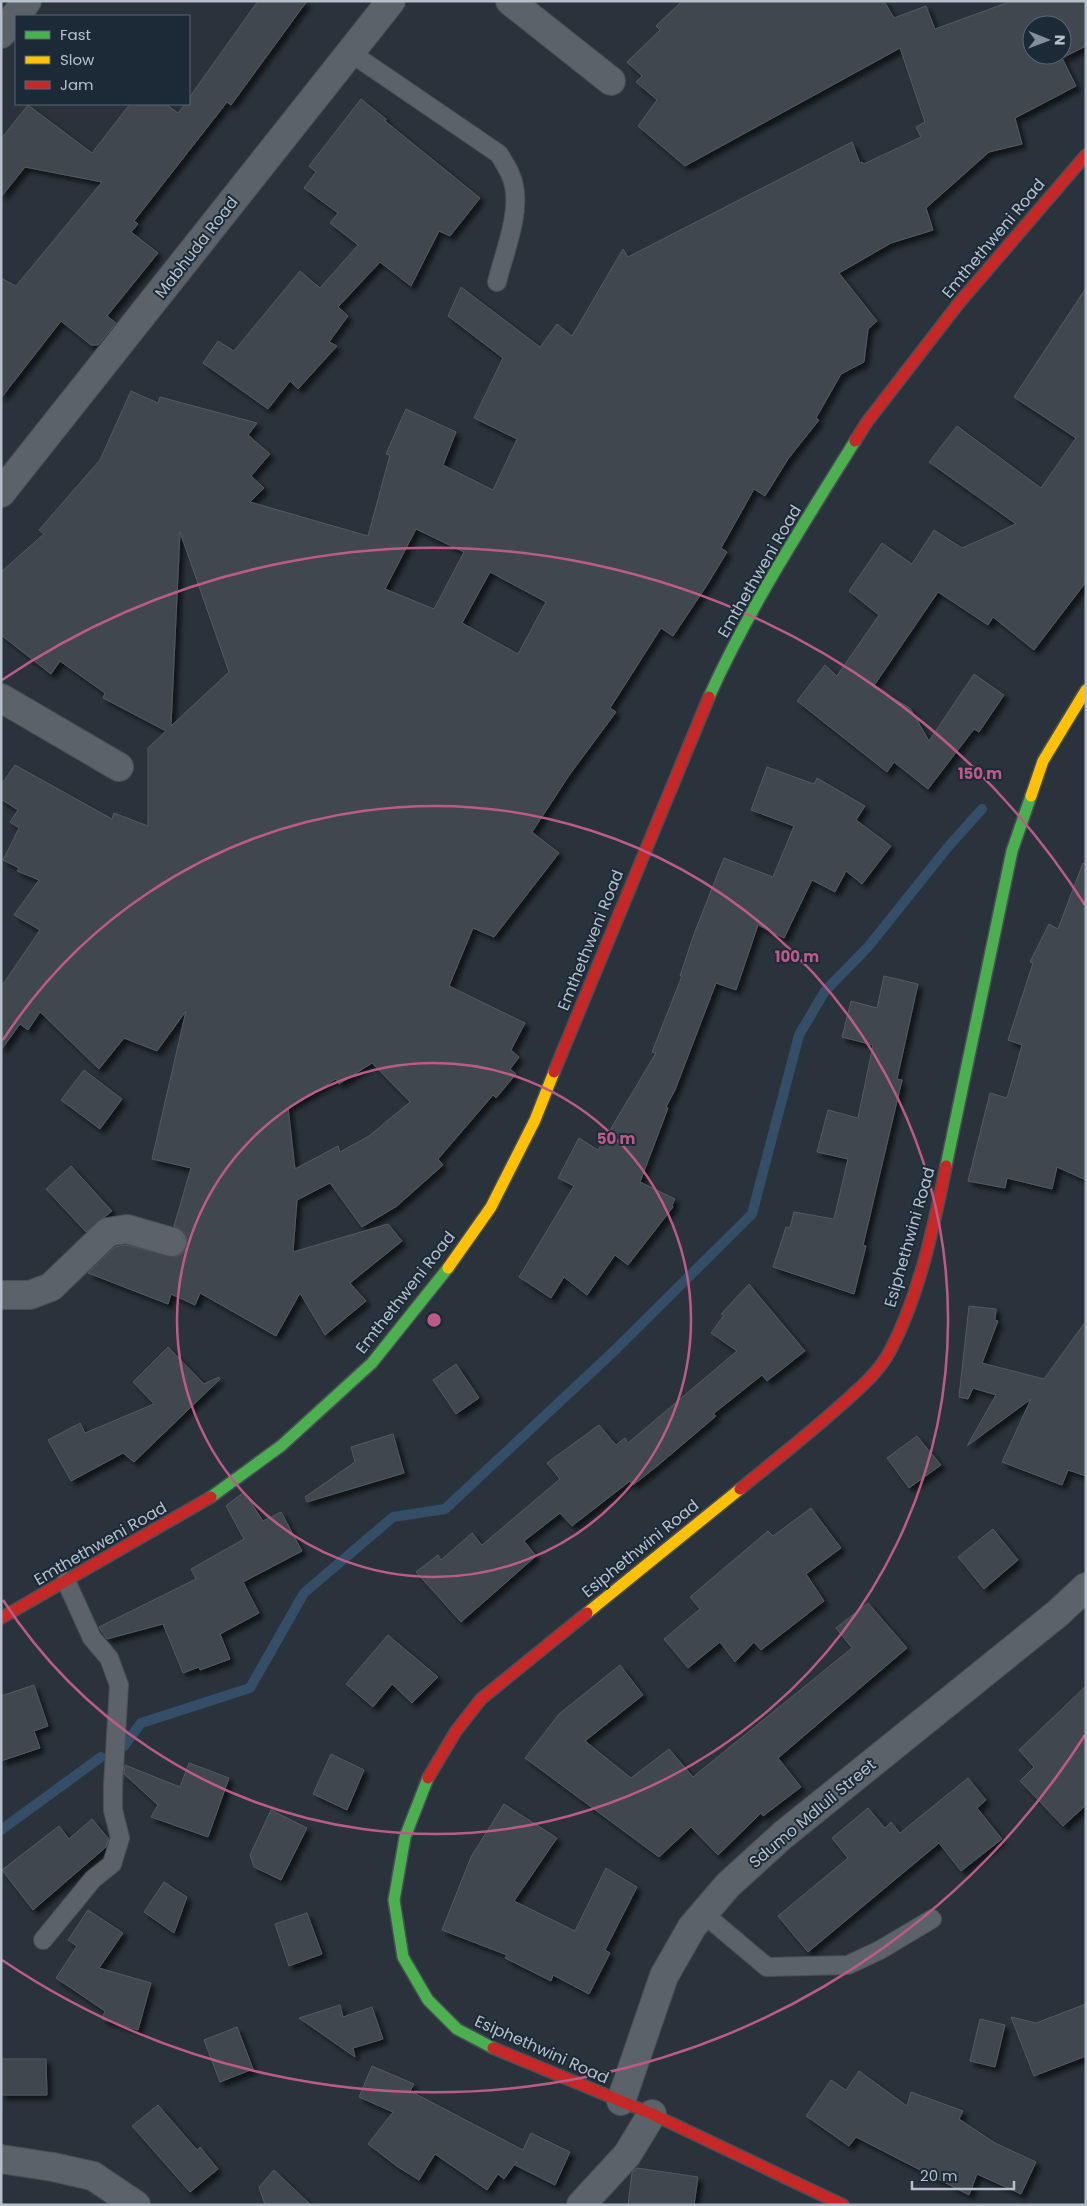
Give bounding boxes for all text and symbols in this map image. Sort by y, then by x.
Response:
legend [15,15,190,105]
north arrow [1022,15,1072,65]
text: Fast [60,24,91,45]
text: N [1050,35,1070,46]
text: Slow [60,49,95,70]
text: Jam [60,74,94,95]
street label: Emthethweni Road [936,174,1050,303]
street label: Mabhuda Road [149,192,243,303]
street label: Emthethweni Road [712,501,807,642]
text: 150 m [958,763,1002,784]
street label: Emthethweni Road [552,866,629,1014]
text: 100 m [775,946,819,967]
text: 50 m [597,1128,635,1149]
street label: Esiphethwini Road [878,1164,940,1310]
street label: Emthethweni Road [350,1226,461,1358]
centre of rings [425,1311,443,1329]
street label: Esiphethwini Road [577,1494,704,1603]
street label: Emthethweni Road [30,1496,171,1591]
street label: Sdumo Mdluli Street [744,1753,881,1873]
street label: Esiphethwini Road [471,2010,613,2089]
scale bar [912,2158,1014,2190]
text: 20 m [920,2165,958,2186]

